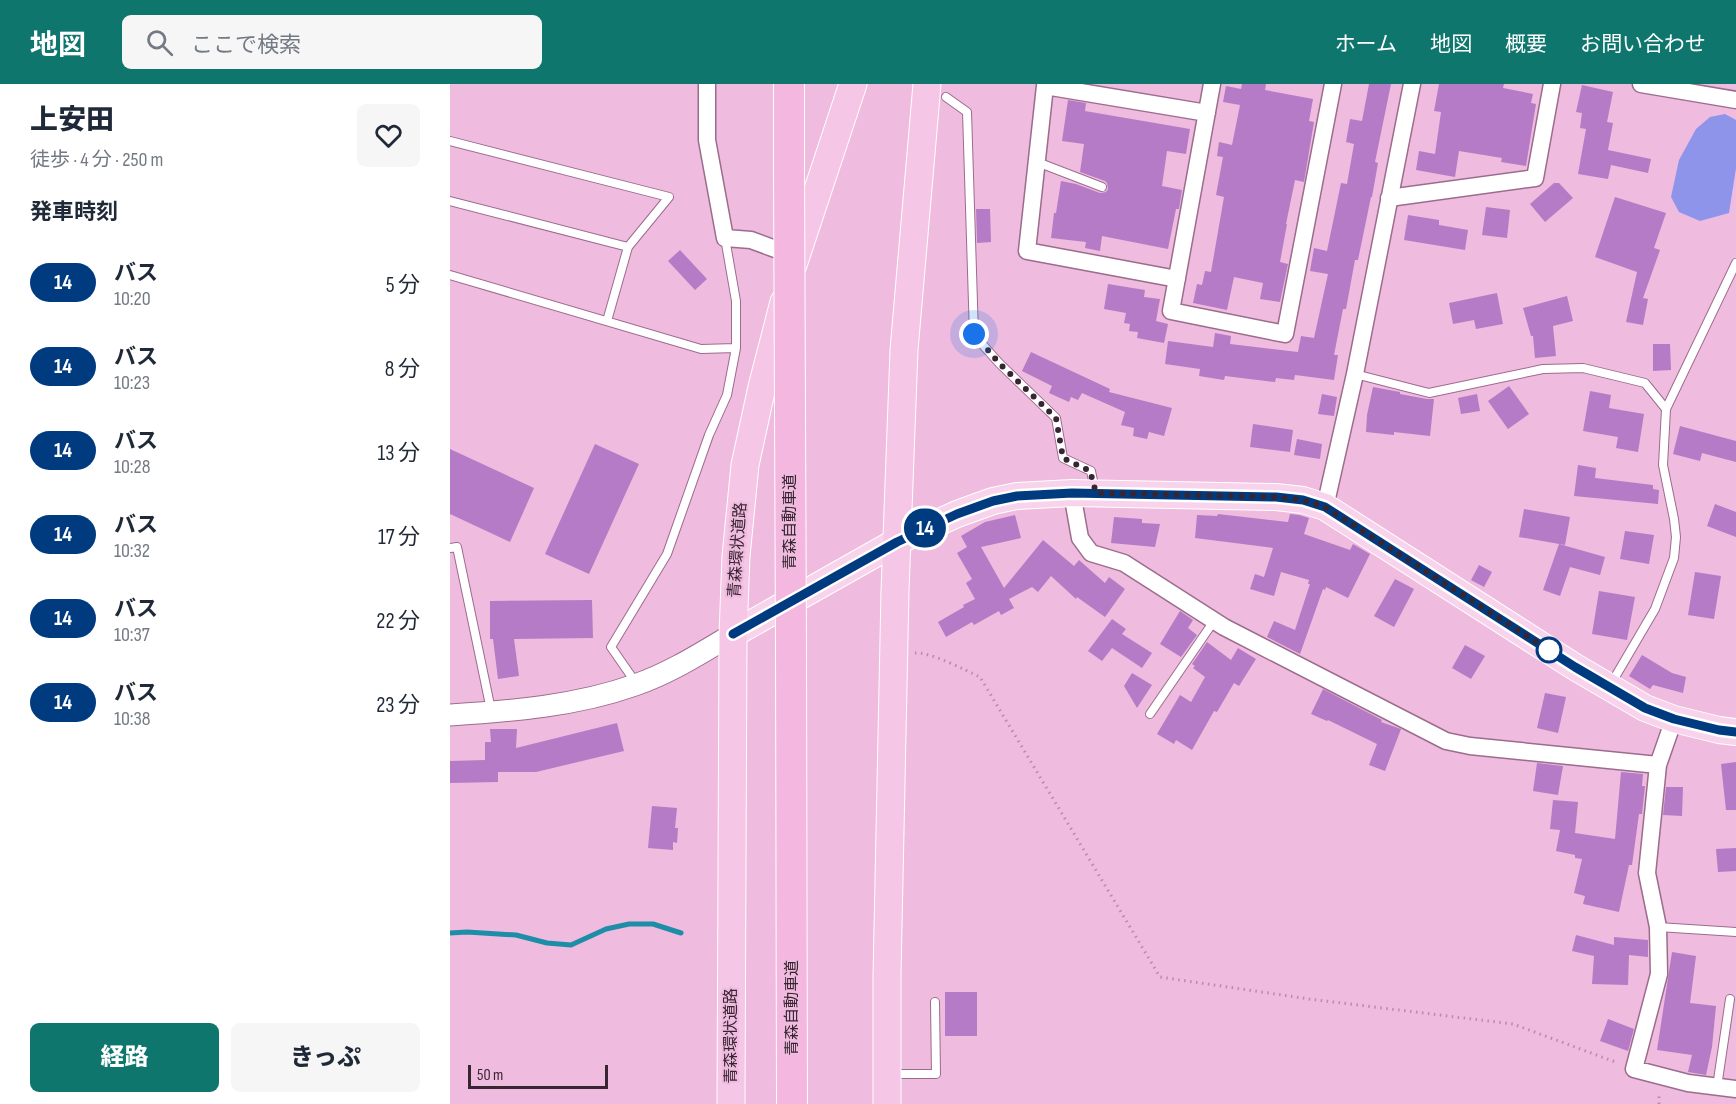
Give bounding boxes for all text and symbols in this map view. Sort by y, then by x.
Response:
search box [122,15,542,69]
icon: search [143,26,176,59]
text: 地図 [30,29,86,62]
text: ここで検索 [191,32,301,59]
text: ホーム [1335,32,1397,57]
text: 地図 [1430,32,1472,57]
text: 概要 [1505,32,1547,57]
text: お問い合わせ [1580,32,1706,57]
text: 上安田 [30,104,114,137]
button: heart [357,104,420,167]
text: 徒歩 · 4 分 · 250 m [30,148,163,172]
text: 発車時刻 [30,199,118,226]
text: バス [114,260,158,287]
text: 14 [54,270,72,295]
text: 5 分 [386,272,420,299]
text: 10:20 [114,287,151,311]
your location [959,319,989,349]
text: バス [114,344,158,371]
text: 14 [54,354,72,379]
text: 8 分 [385,356,420,383]
text: 10:23 [114,371,150,395]
text: バス [114,428,158,455]
text: 14 [54,438,72,463]
text: 13 分 [378,440,420,467]
text: 10:28 [114,455,150,479]
street label: 青森自動車道 [781,474,800,570]
street label: 青森環状道路 [725,501,751,599]
line badge: 14 [898,508,952,548]
text: バス [114,512,158,539]
text: 14 [916,516,934,541]
text: 14 [54,522,72,547]
text: 17 分 [378,524,420,551]
text: 10:32 [114,539,150,563]
text: バス [114,596,158,623]
text: 14 [54,606,72,631]
text: 22 分 [376,608,420,635]
text: 10:37 [114,623,150,647]
unlabelled marker [1536,637,1562,663]
text: バス [114,680,158,707]
text: 14 [54,690,72,715]
text: 23 分 [376,692,420,719]
text: 10:38 [114,707,151,731]
street label: 青森自動車道 [783,960,802,1056]
street label: 青森環状道路 [722,988,741,1084]
button: 経路 [30,1023,219,1092]
button: きっぷ [231,1023,420,1092]
scale bar [468,1062,608,1090]
text: 50 m [477,1066,503,1085]

